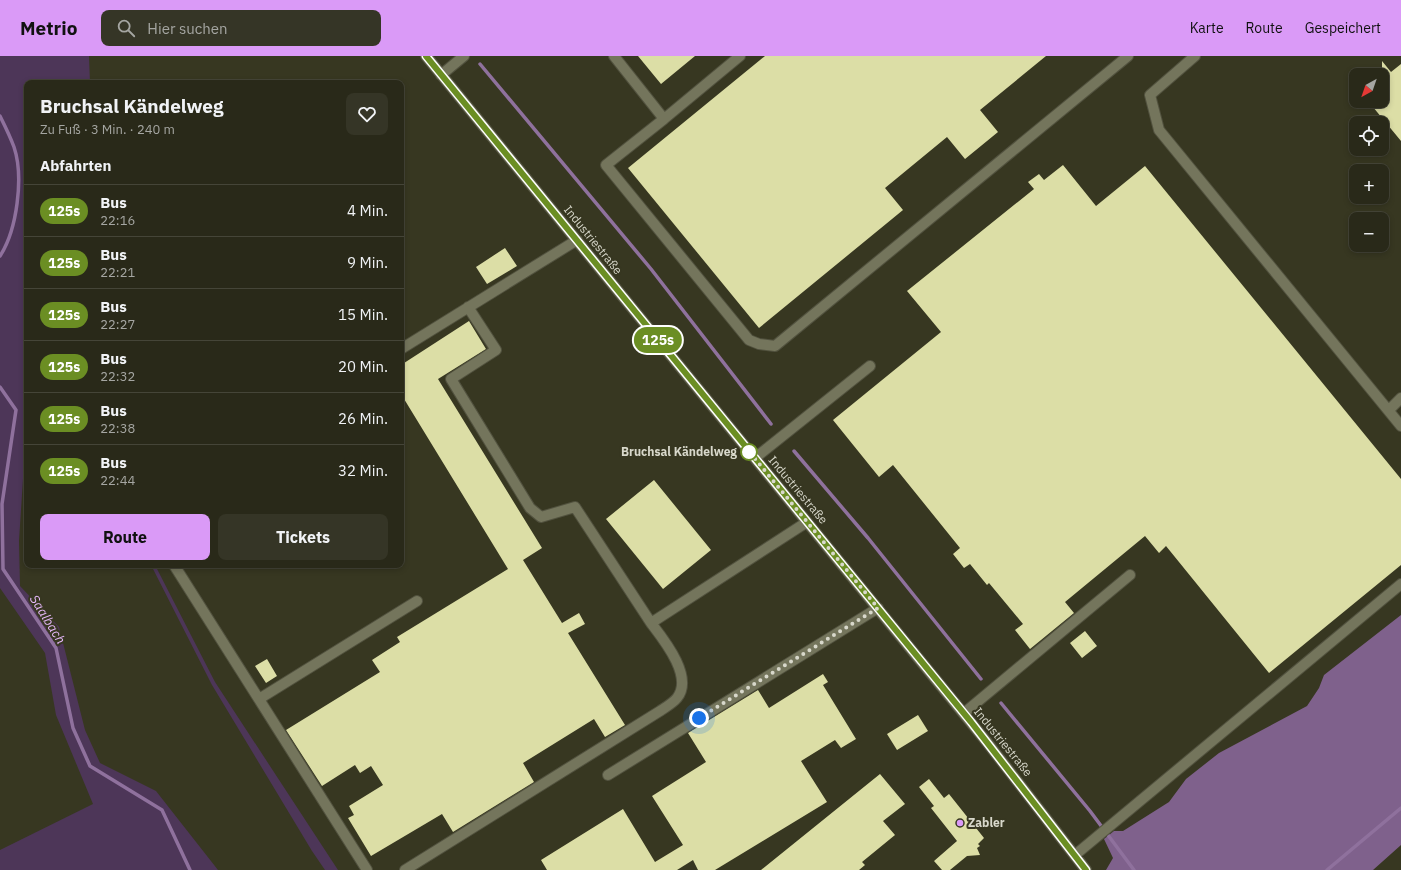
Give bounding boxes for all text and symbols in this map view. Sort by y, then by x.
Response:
search box [101,10,381,46]
text: Metrio [20,16,77,40]
icon: search [115,17,137,39]
text: Hier suchen [147,19,228,38]
text: Karte [1190,19,1224,37]
text: Route [1246,19,1283,37]
text: Gespeichert [1305,19,1381,37]
north arrow [1349,68,1389,108]
map controls [1349,68,1389,252]
button: heart [346,93,388,135]
text: Bruchsal Kändelweg [40,94,223,118]
button: locate [1349,116,1389,156]
text: Zu Fuß · 3 Min. · 240 m [40,121,175,138]
text: Abfahrten [40,156,111,175]
button: + [1349,164,1389,204]
text: Bus [100,193,127,212]
text: 4 Min. [347,201,388,220]
text: 125s [48,202,80,220]
street label: Industriestraße [561,202,626,278]
text: 22:16 [100,212,135,229]
button: − [1349,212,1389,252]
text: Bus [100,245,127,264]
text: 9 Min. [347,253,388,272]
text: 125s [48,254,80,272]
text: 22:21 [100,264,135,281]
text: Bus [100,297,127,316]
text: 15 Min. [338,305,388,324]
text: 125s [48,306,80,324]
text: 22:27 [100,316,135,333]
line badge: 125s [630,327,686,353]
text: 125s [642,331,674,349]
text: Bus [100,349,127,368]
text: 20 Min. [338,357,388,376]
text: 125s [48,358,80,376]
text: 22:32 [100,368,135,385]
text: Bus [100,401,127,420]
text: 26 Min. [338,409,388,428]
text: 125s [48,410,80,428]
text: 22:38 [100,420,135,437]
marker: Bruchsal Kändelweg [740,443,758,461]
place label: Bruchsal Kändelweg [621,444,737,459]
text: Bus [100,453,127,472]
street label: Industriestraße [766,453,832,527]
text: 32 Min. [338,461,388,480]
text: 125s [48,462,80,480]
text: 22:44 [100,472,135,489]
button: Route [40,514,210,560]
button: Tickets [218,514,388,560]
water label: Saalbach [26,592,69,647]
street label: Industriestraße [971,704,1036,780]
your location [689,708,709,728]
place label: Zabler [968,815,1005,830]
marker: Zabler [955,818,965,828]

